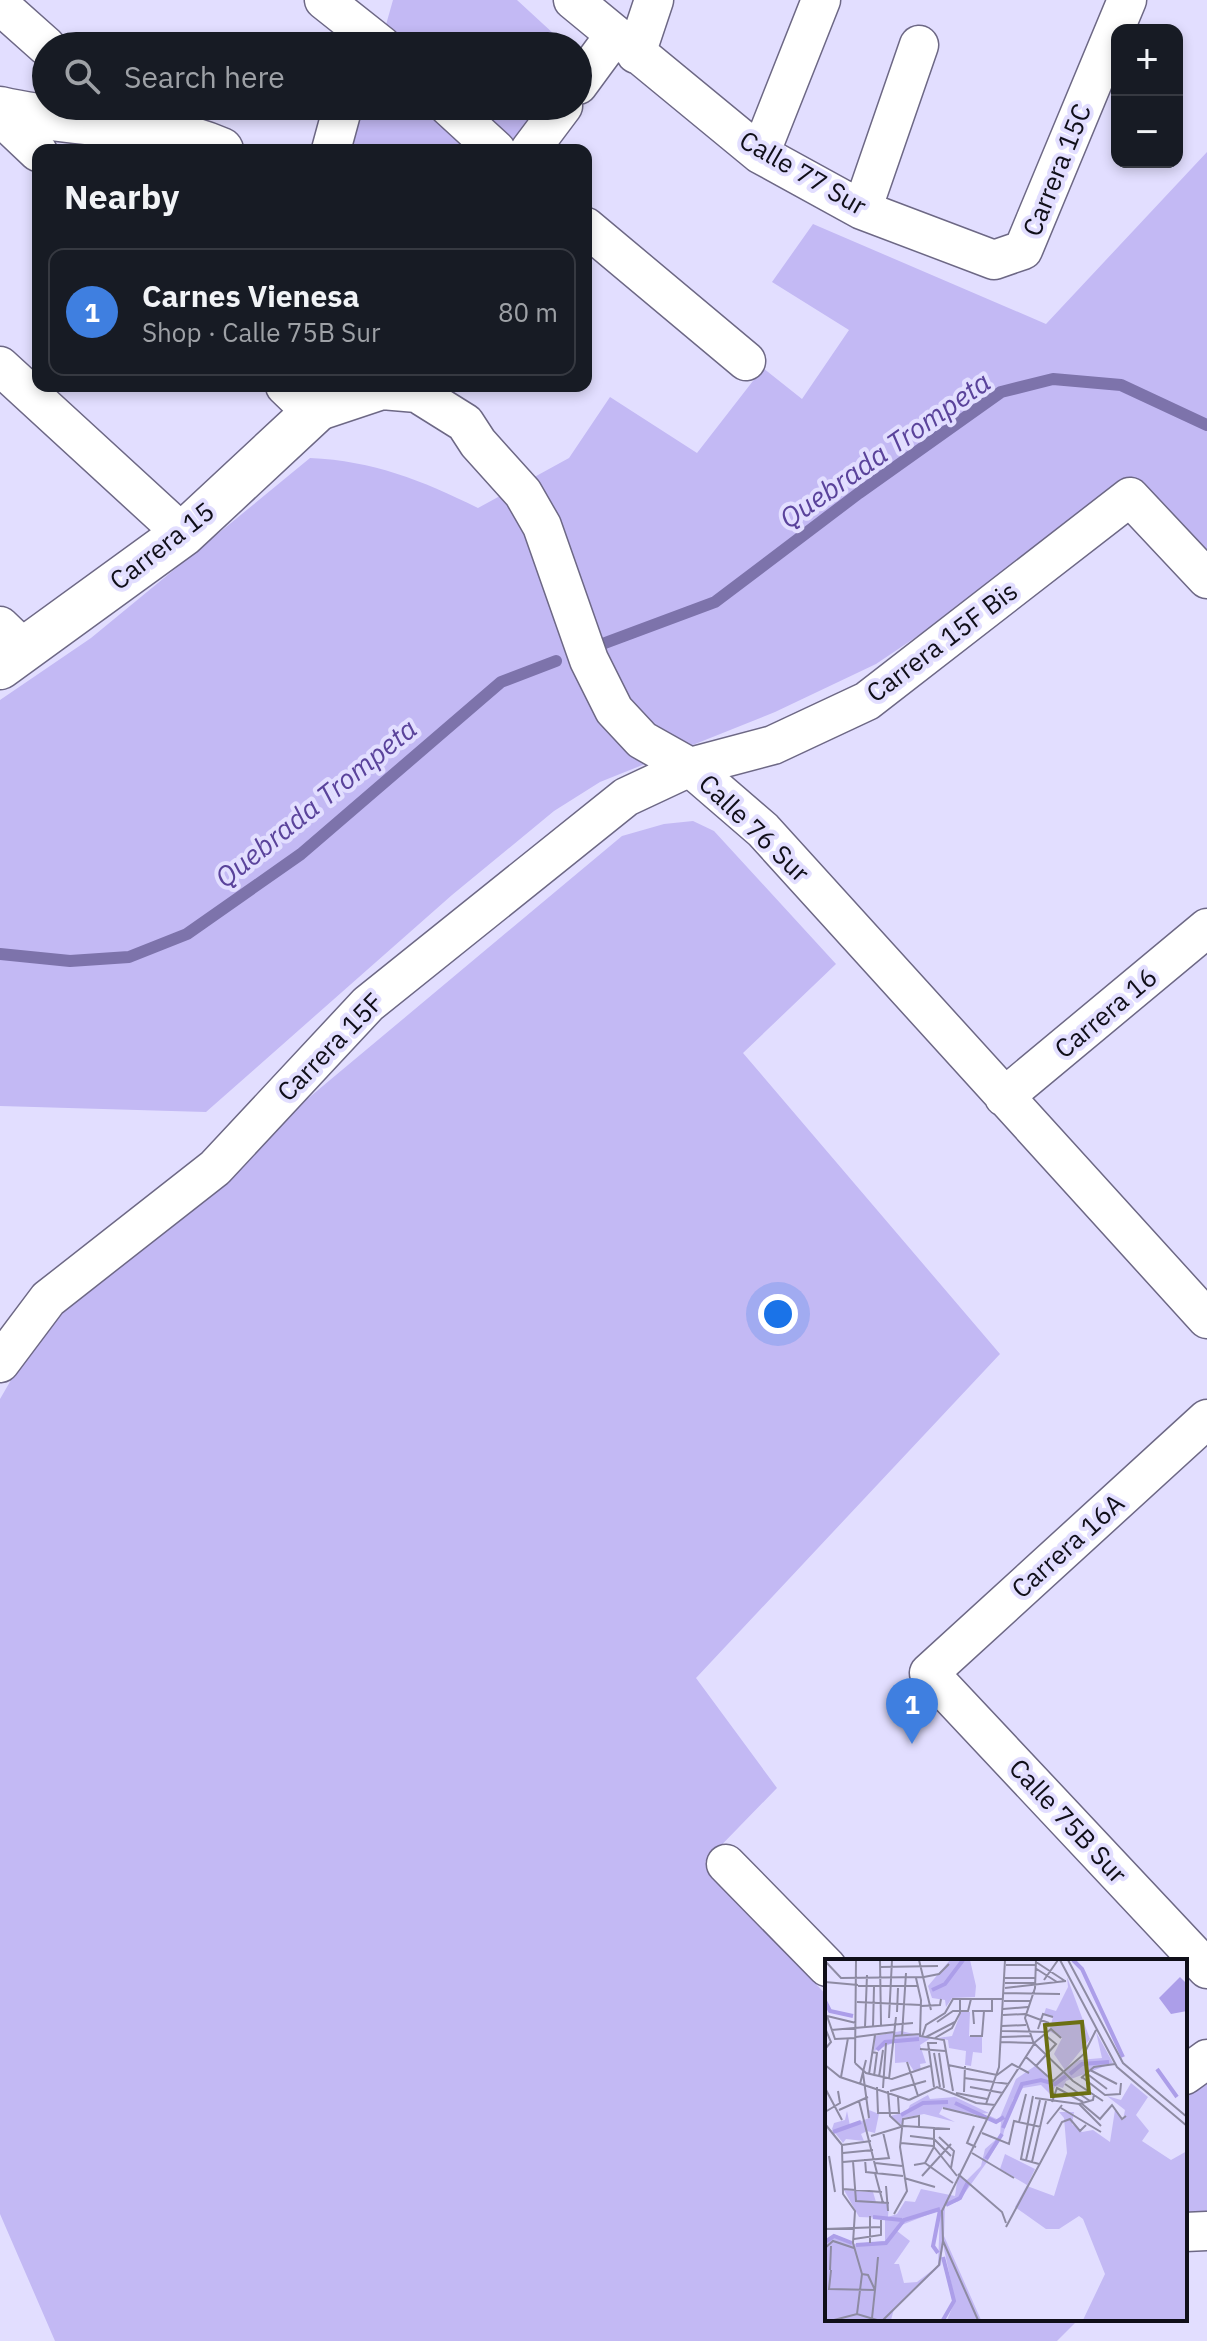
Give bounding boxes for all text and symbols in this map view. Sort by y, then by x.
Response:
map controls [1111,24,1183,168]
button: + [1111,24,1183,96]
search box [32,32,592,120]
icon: search [60,54,104,98]
text: Search here [124,57,285,96]
button: − [1111,96,1183,168]
street label: Carrera 15C [1014,98,1098,241]
street label: Calle 77 Sur [734,122,874,222]
text: Nearby [64,174,179,218]
text: Carnes Vienesa [142,276,360,315]
text: 1 [84,295,100,329]
text: 80 m [498,295,558,329]
text: Shop · Calle 75B Sur [142,315,380,349]
water label: Quebrada Trompeta [772,363,998,536]
street label: Carrera 15 [102,494,221,597]
street label: Carrera 15F Bis [859,573,1024,709]
water label: Quebrada Trompeta [207,710,424,896]
street label: Calle 76 Sur [692,766,818,889]
street label: Carrera 16 [1047,959,1164,1065]
street label: Carrera 15F [269,985,390,1108]
your location [758,1294,798,1334]
street label: Carrera 16A [1004,1485,1131,1605]
pin: 1 [886,1678,938,1744]
street label: Calle 75B Sur [1002,1751,1135,1890]
inset map [825,1959,1187,2321]

